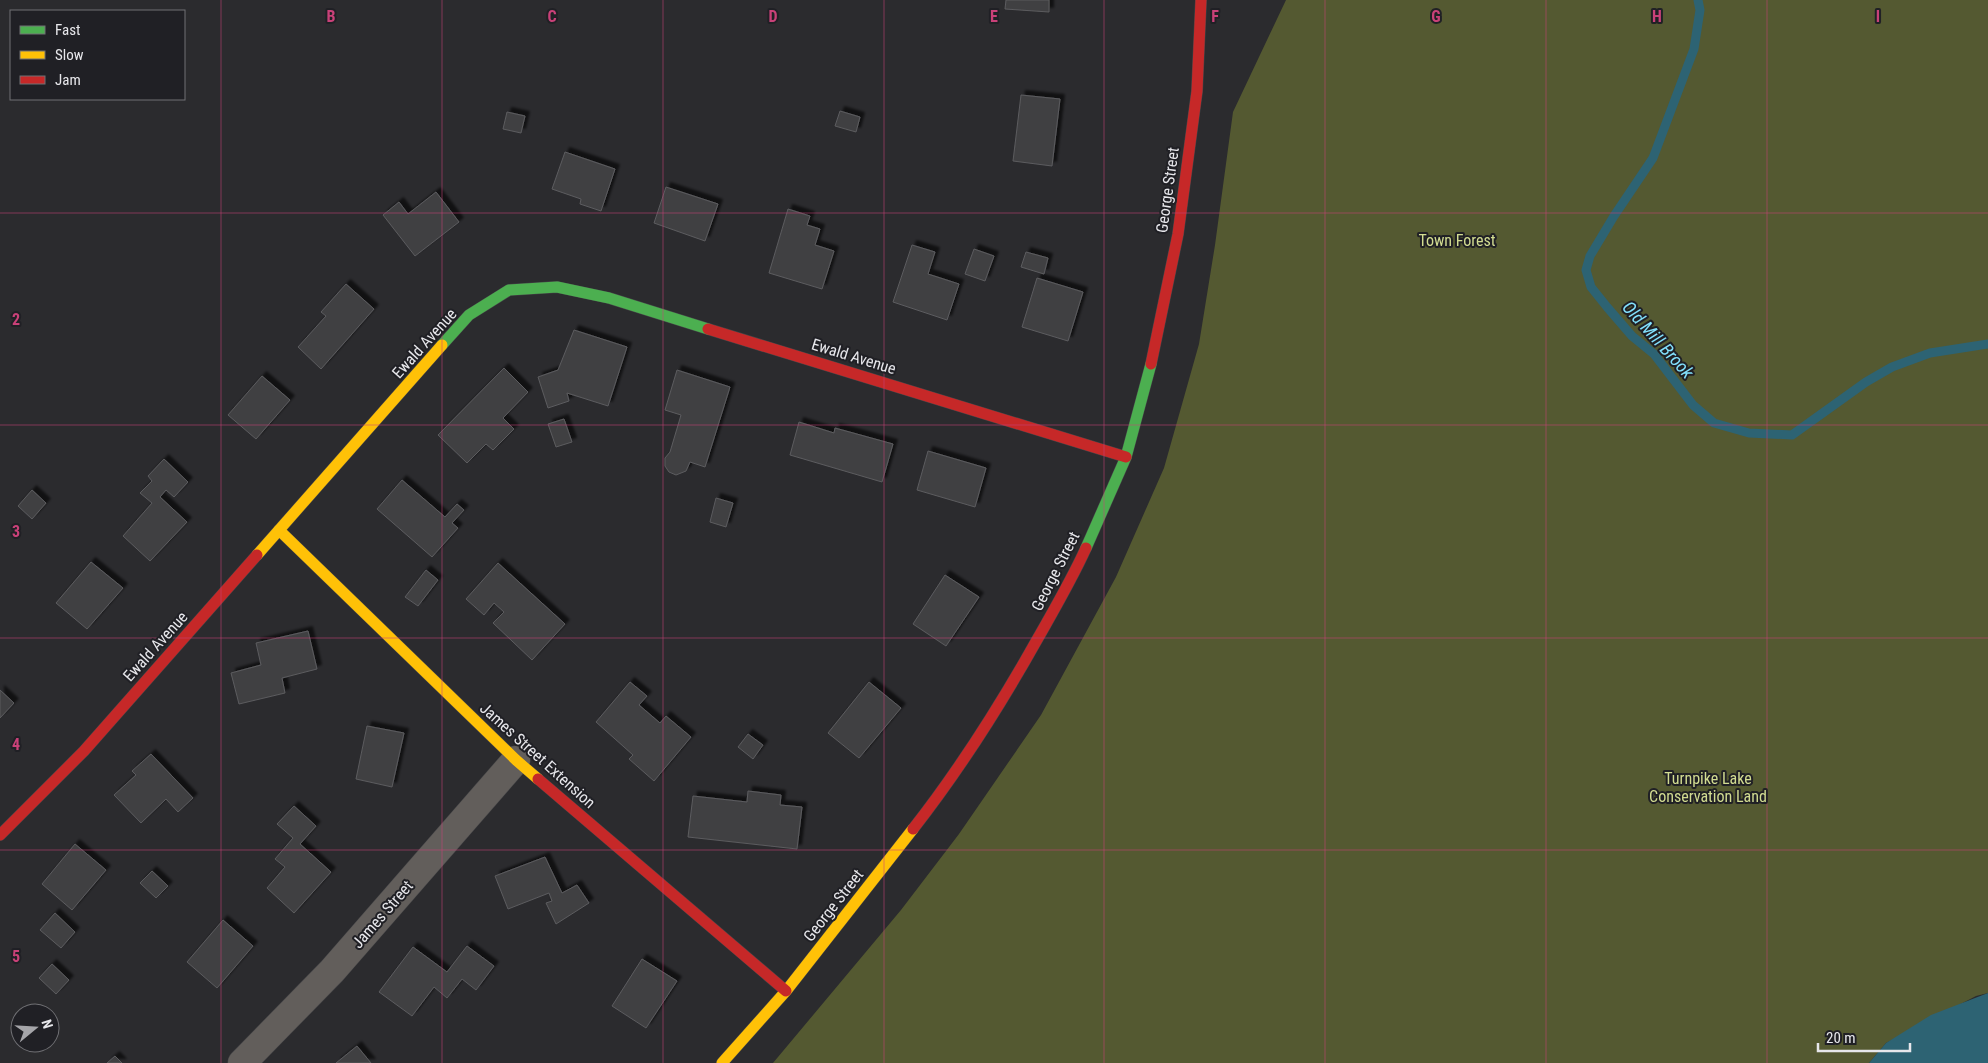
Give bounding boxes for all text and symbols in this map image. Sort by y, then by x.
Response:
text: B [327,7,336,26]
text: C [547,7,557,26]
text: D [768,7,778,26]
text: E [990,7,998,26]
text: F [1211,7,1219,26]
text: G [1431,7,1441,26]
text: H [1652,7,1662,26]
text: I [1876,7,1880,26]
legend [10,10,185,100]
text: Fast [55,21,80,39]
text: Slow [55,46,84,64]
text: Jam [55,71,81,89]
street label: George Street [1152,146,1183,234]
park label: Town Forest [1418,231,1496,250]
water label: Old Mill Brook [1618,297,1699,383]
street label: Ewald Avenue [388,305,461,382]
text: 2 [12,310,20,329]
street label: Ewald Avenue [809,335,898,378]
text: 3 [12,522,20,541]
street label: George Street [1027,528,1084,614]
street label: Ewald Avenue [119,608,192,685]
street label: James Street Extension [476,699,599,812]
text: 4 [12,735,20,754]
park label: Turnpike Lake Conservation Land [1649,769,1767,806]
street label: George Street [799,865,868,945]
street label: James Street [348,876,417,952]
text: 5 [12,947,20,966]
north arrow [10,1003,60,1053]
text: N [38,1017,56,1031]
scale bar [1818,1020,1910,1052]
text: 20 m [1826,1029,1856,1047]

